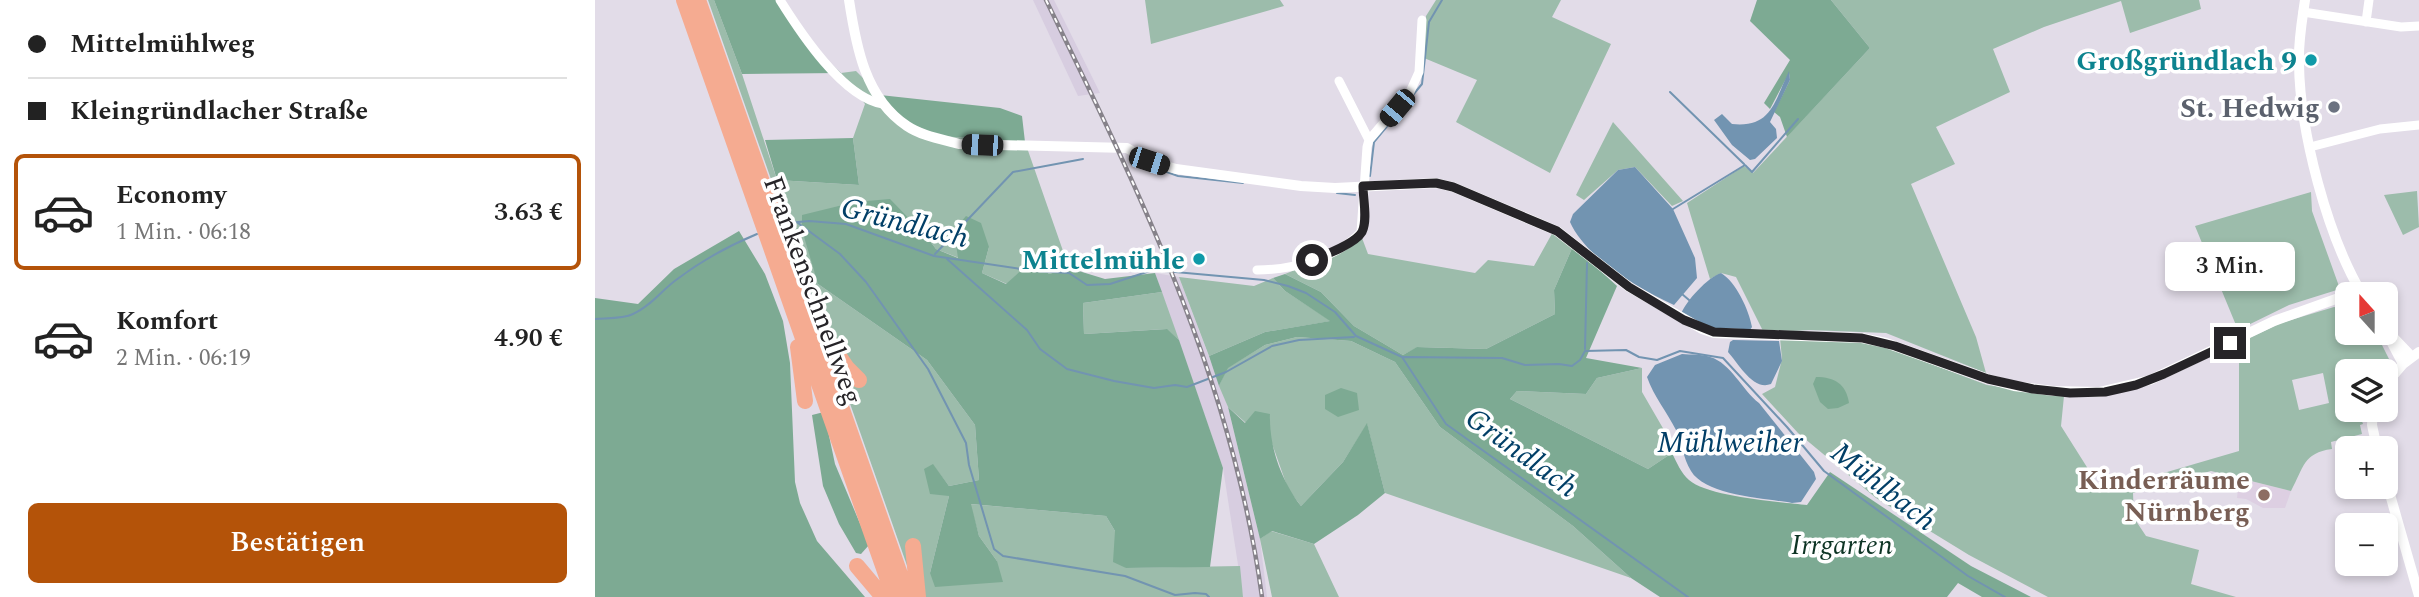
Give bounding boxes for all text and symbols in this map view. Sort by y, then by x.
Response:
text: Mittelmühlweg [70,24,255,64]
place label: Großgründlach 9 [2076,40,2297,83]
marker: Großgründlach 9 [2303,52,2319,68]
car [1376,85,1419,131]
place label: St. Hedwig [2180,87,2320,130]
text: Kleingründlacher Straße [70,91,368,131]
marker: St. Hedwig [2326,99,2342,115]
car [961,134,1004,156]
car [1126,145,1173,177]
street label: Frankenschnellweg [751,170,874,411]
text: Economy [116,175,226,215]
icon: car [32,181,95,244]
water label: Gründlach [836,185,973,261]
text: 3.63 € [494,192,563,232]
text: 1 Min. · 06:18 [116,215,251,250]
place label: Mittelmühle [1021,239,1185,282]
callout: 3 Min. [2165,242,2295,290]
route start [1296,244,1328,276]
text: 3 Min. [2196,249,2264,284]
marker: Mittelmühle [1191,251,1207,267]
north arrow [2335,282,2397,345]
map controls [2335,282,2398,576]
text: Komfort [116,301,218,341]
icon: car [32,307,95,370]
text: 4.90 € [494,318,563,358]
route end [2214,327,2246,359]
text: 2 Min. · 06:19 [116,341,251,376]
button: layers [2335,359,2398,422]
water label: Gründlach [1455,396,1587,510]
water label: Mühlweiher [1657,420,1804,466]
water label: Mühlbach [1820,431,1946,543]
button: + [2335,436,2398,499]
place label: Kinderräume Nürnberg [2078,459,2250,534]
marker: Kinderräume Nürnberg [2256,487,2272,503]
button: Bestätigen [28,503,567,583]
button: − [2335,513,2398,576]
park label: Irrgarten [1791,524,1893,567]

